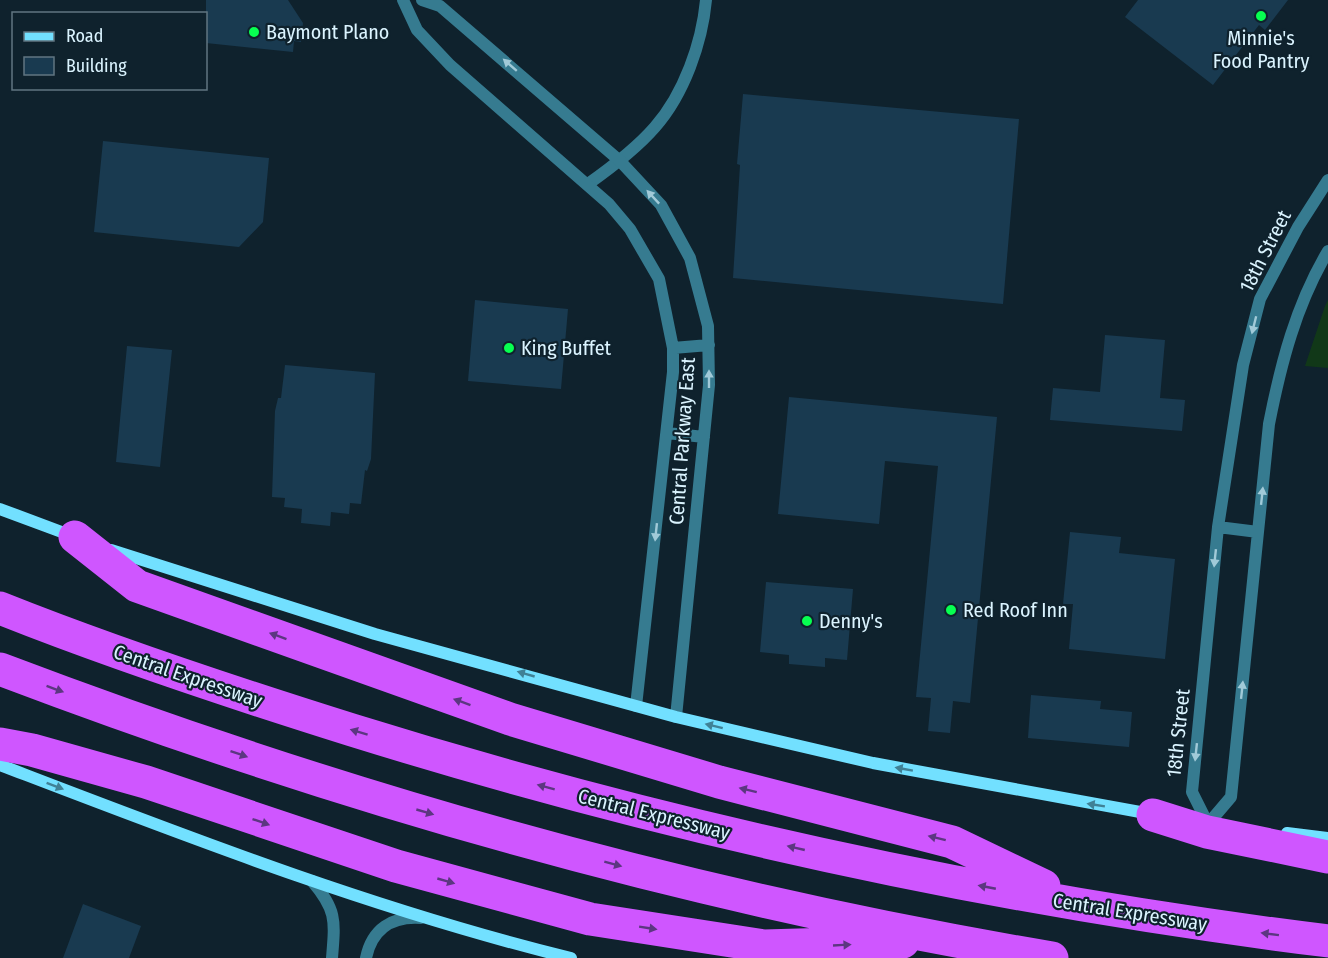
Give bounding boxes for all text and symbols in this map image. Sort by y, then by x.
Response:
marker: Minnie's Food Pantry [1254,9,1268,23]
legend [12,12,207,90]
place label: Baymont Plano [266,20,389,44]
text: Road [66,25,103,47]
marker: Baymont Plano [247,25,261,39]
place label: Minnie's Food Pantry [1213,26,1309,73]
text: Building [66,55,127,77]
one-way arrow [503,59,518,72]
one-way arrow [647,190,660,205]
street label: 18th Street [1234,206,1296,296]
one-way arrow [1248,315,1258,334]
place label: King Buffet [521,336,612,360]
marker: King Buffet [502,341,516,355]
street label: Central Parkway East [664,356,700,526]
one-way arrow [704,369,714,388]
one-way arrow [1257,486,1267,505]
one-way arrow [651,522,661,541]
one-way arrow [1210,549,1220,568]
place label: Red Roof Inn [963,598,1068,622]
marker: Red Roof Inn [944,603,958,617]
place label: Denny's [819,609,883,633]
marker: Denny's [800,614,814,628]
one-way arrow [269,631,287,641]
street label: Central Expressway [110,639,266,713]
one-way arrow [517,669,535,678]
one-way arrow [1237,680,1247,699]
one-way arrow [46,685,64,695]
street label: 18th Street [1161,687,1195,778]
one-way arrow [453,696,471,706]
one-way arrow [705,721,723,731]
one-way arrow [350,727,368,736]
one-way arrow [1191,743,1201,762]
one-way arrow [230,749,248,759]
one-way arrow [895,764,914,773]
one-way arrow [46,781,64,791]
one-way arrow [536,781,555,791]
street label: Central Expressway [576,784,733,845]
one-way arrow [739,784,758,794]
one-way arrow [1086,800,1105,809]
one-way arrow [416,808,434,817]
one-way arrow [252,817,270,827]
one-way arrow [928,833,946,843]
one-way arrow [787,843,805,853]
one-way arrow [604,860,622,869]
one-way arrow [437,877,455,886]
one-way arrow [978,882,997,891]
street label: Central Expressway [1051,888,1209,936]
one-way arrow [639,924,658,933]
one-way arrow [1260,929,1279,939]
one-way arrow [832,941,851,950]

